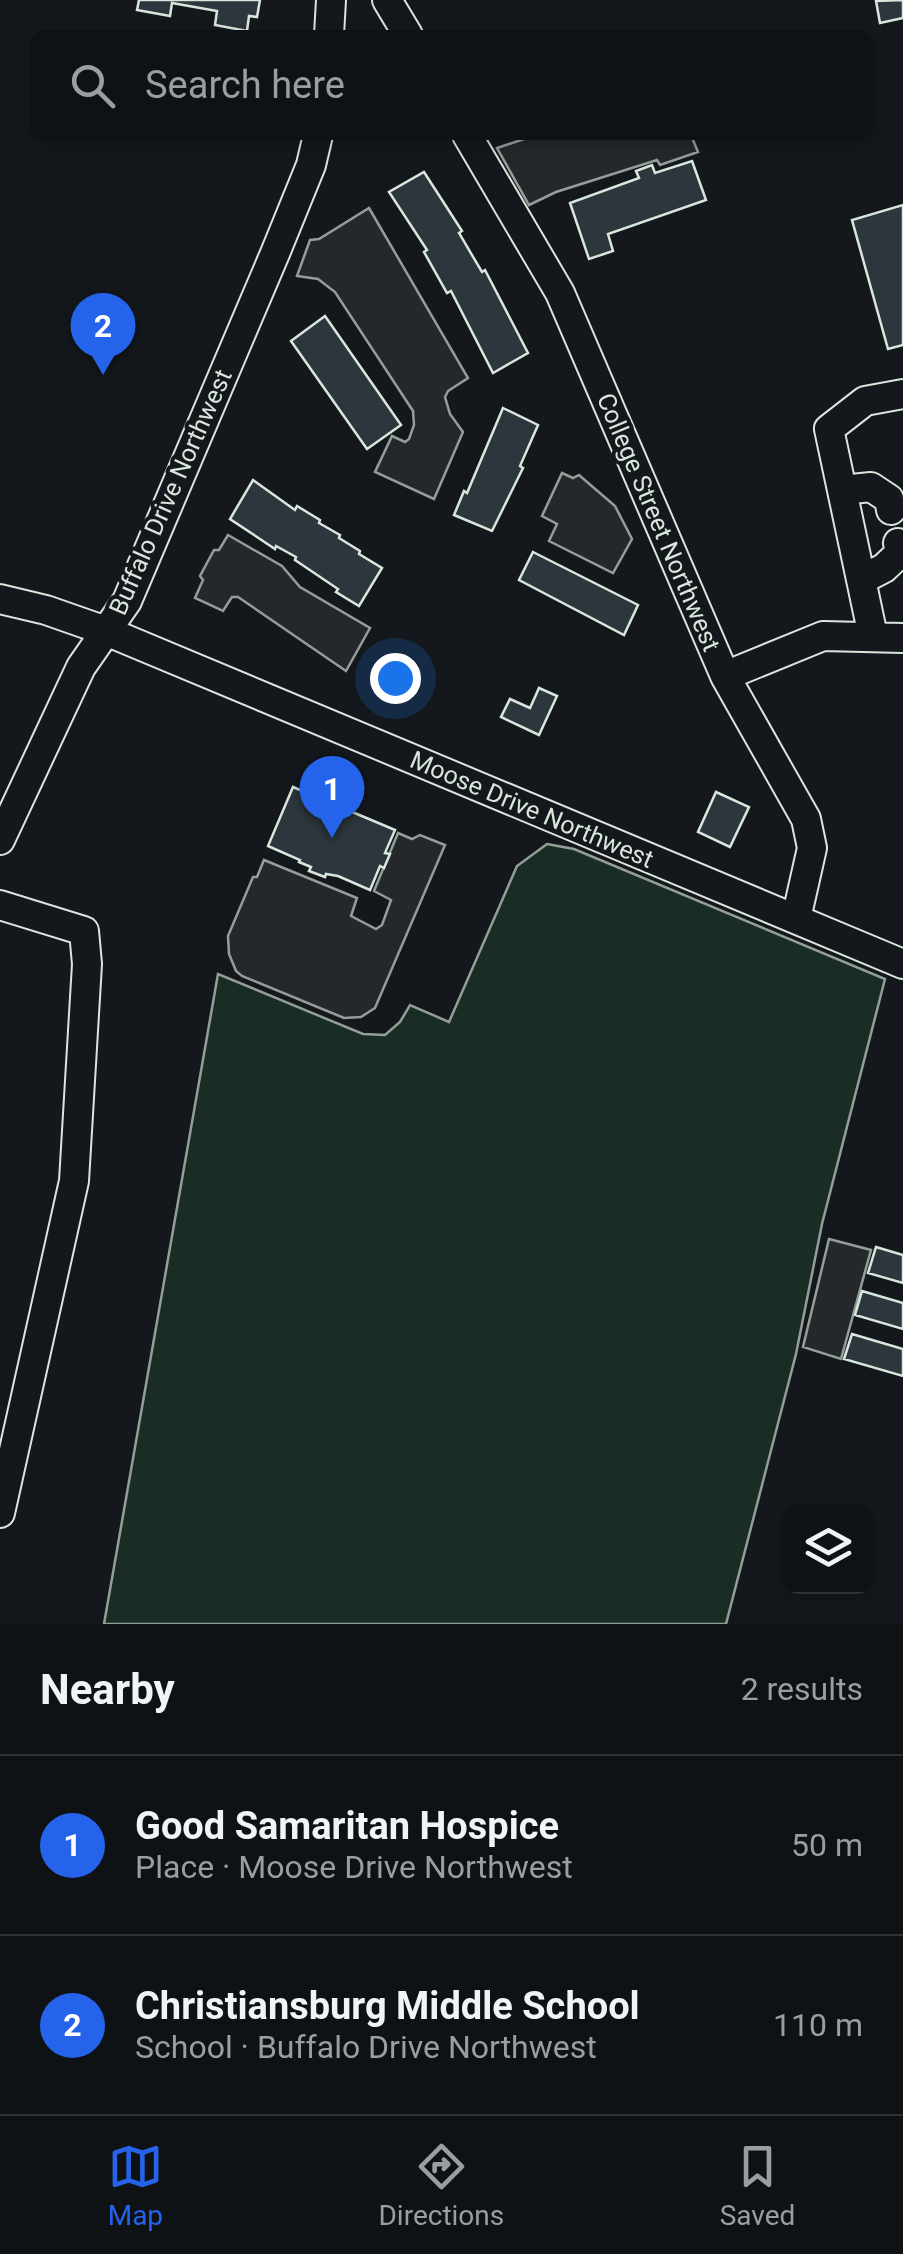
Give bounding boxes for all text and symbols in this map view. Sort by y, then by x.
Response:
search box [30,30,873,140]
icon: search [65,58,120,113]
text: Search here [145,63,345,107]
pin: 2 [70,292,136,375]
street label: Buffalo Drive Northwest [103,365,238,619]
street label: College Street Northwest [591,389,726,656]
your location [370,653,421,704]
street label: Moose Drive Northwest [406,745,658,874]
pin: 1 [300,756,364,838]
map controls [783,1504,873,1594]
button: layers [783,1504,873,1594]
text: Nearby [40,1665,175,1714]
text: 2 results [741,1670,863,1708]
text: Good Samaritan Hospice [135,1804,559,1848]
text: 1 [63,1826,82,1864]
text: 50 m [791,1826,863,1864]
text: Place · Moose Drive Northwest [135,1848,573,1886]
text: Christiansburg Middle School [135,1984,640,2028]
text: 2 [63,2006,82,2044]
text: 110 m [773,2006,863,2044]
text: School · Buffalo Drive Northwest [135,2028,597,2066]
tab: Map [108,2139,163,2232]
tab: Directions [378,2139,504,2232]
tab: Saved [720,2139,795,2232]

